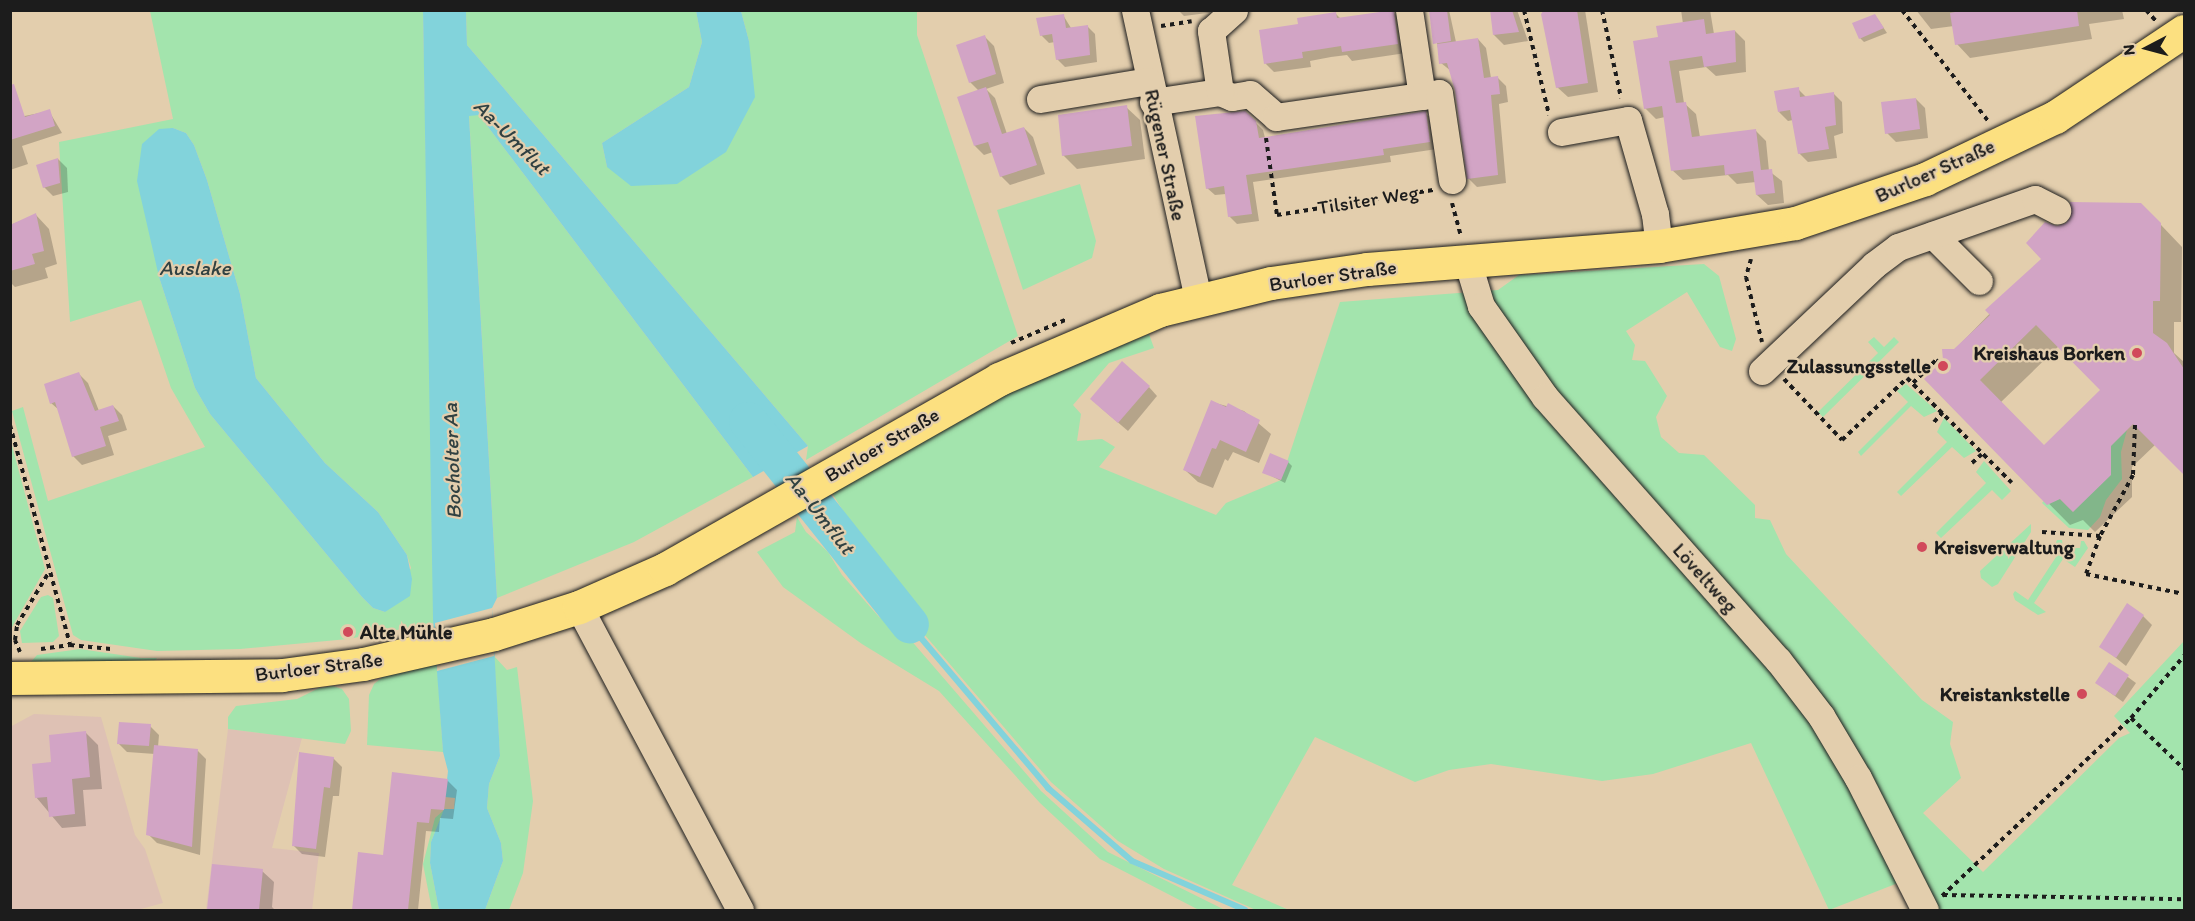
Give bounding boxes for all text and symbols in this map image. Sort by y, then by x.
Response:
north arrow [2117,18,2177,78]
text: N [2119,44,2139,56]
street label: Rügener Straße [1139,87,1191,223]
water label: Aa-Umflut [469,94,555,180]
street label: Burloer Straße [1872,134,1998,208]
street label: Tilsiter Weg [1316,180,1420,220]
water label: Auslake [159,255,231,281]
street label: Burloer Straße [1268,255,1398,297]
place label: Kreishaus Borken [1973,341,2125,365]
marker: Kreishaus Borken [2130,346,2144,360]
place label: Zulassungsstelle [1787,354,1931,378]
marker: Zulassungsstelle [1936,359,1950,373]
water label: Bocholter Aa [437,402,467,520]
street label: Burloer Straße [820,403,944,487]
water label: Aa-Umflut [780,467,860,559]
place label: Kreisverwaltung [1934,535,2074,559]
street label: Löveltweg [1667,538,1743,618]
marker: Kreisverwaltung [1915,540,1929,554]
place label: Alte Mühle [360,620,453,644]
marker: Alte Mühle [341,625,355,639]
street label: Burloer Straße [254,647,384,687]
place label: Kreistankstelle [1940,682,2070,706]
marker: Kreistankstelle [2075,687,2089,701]

